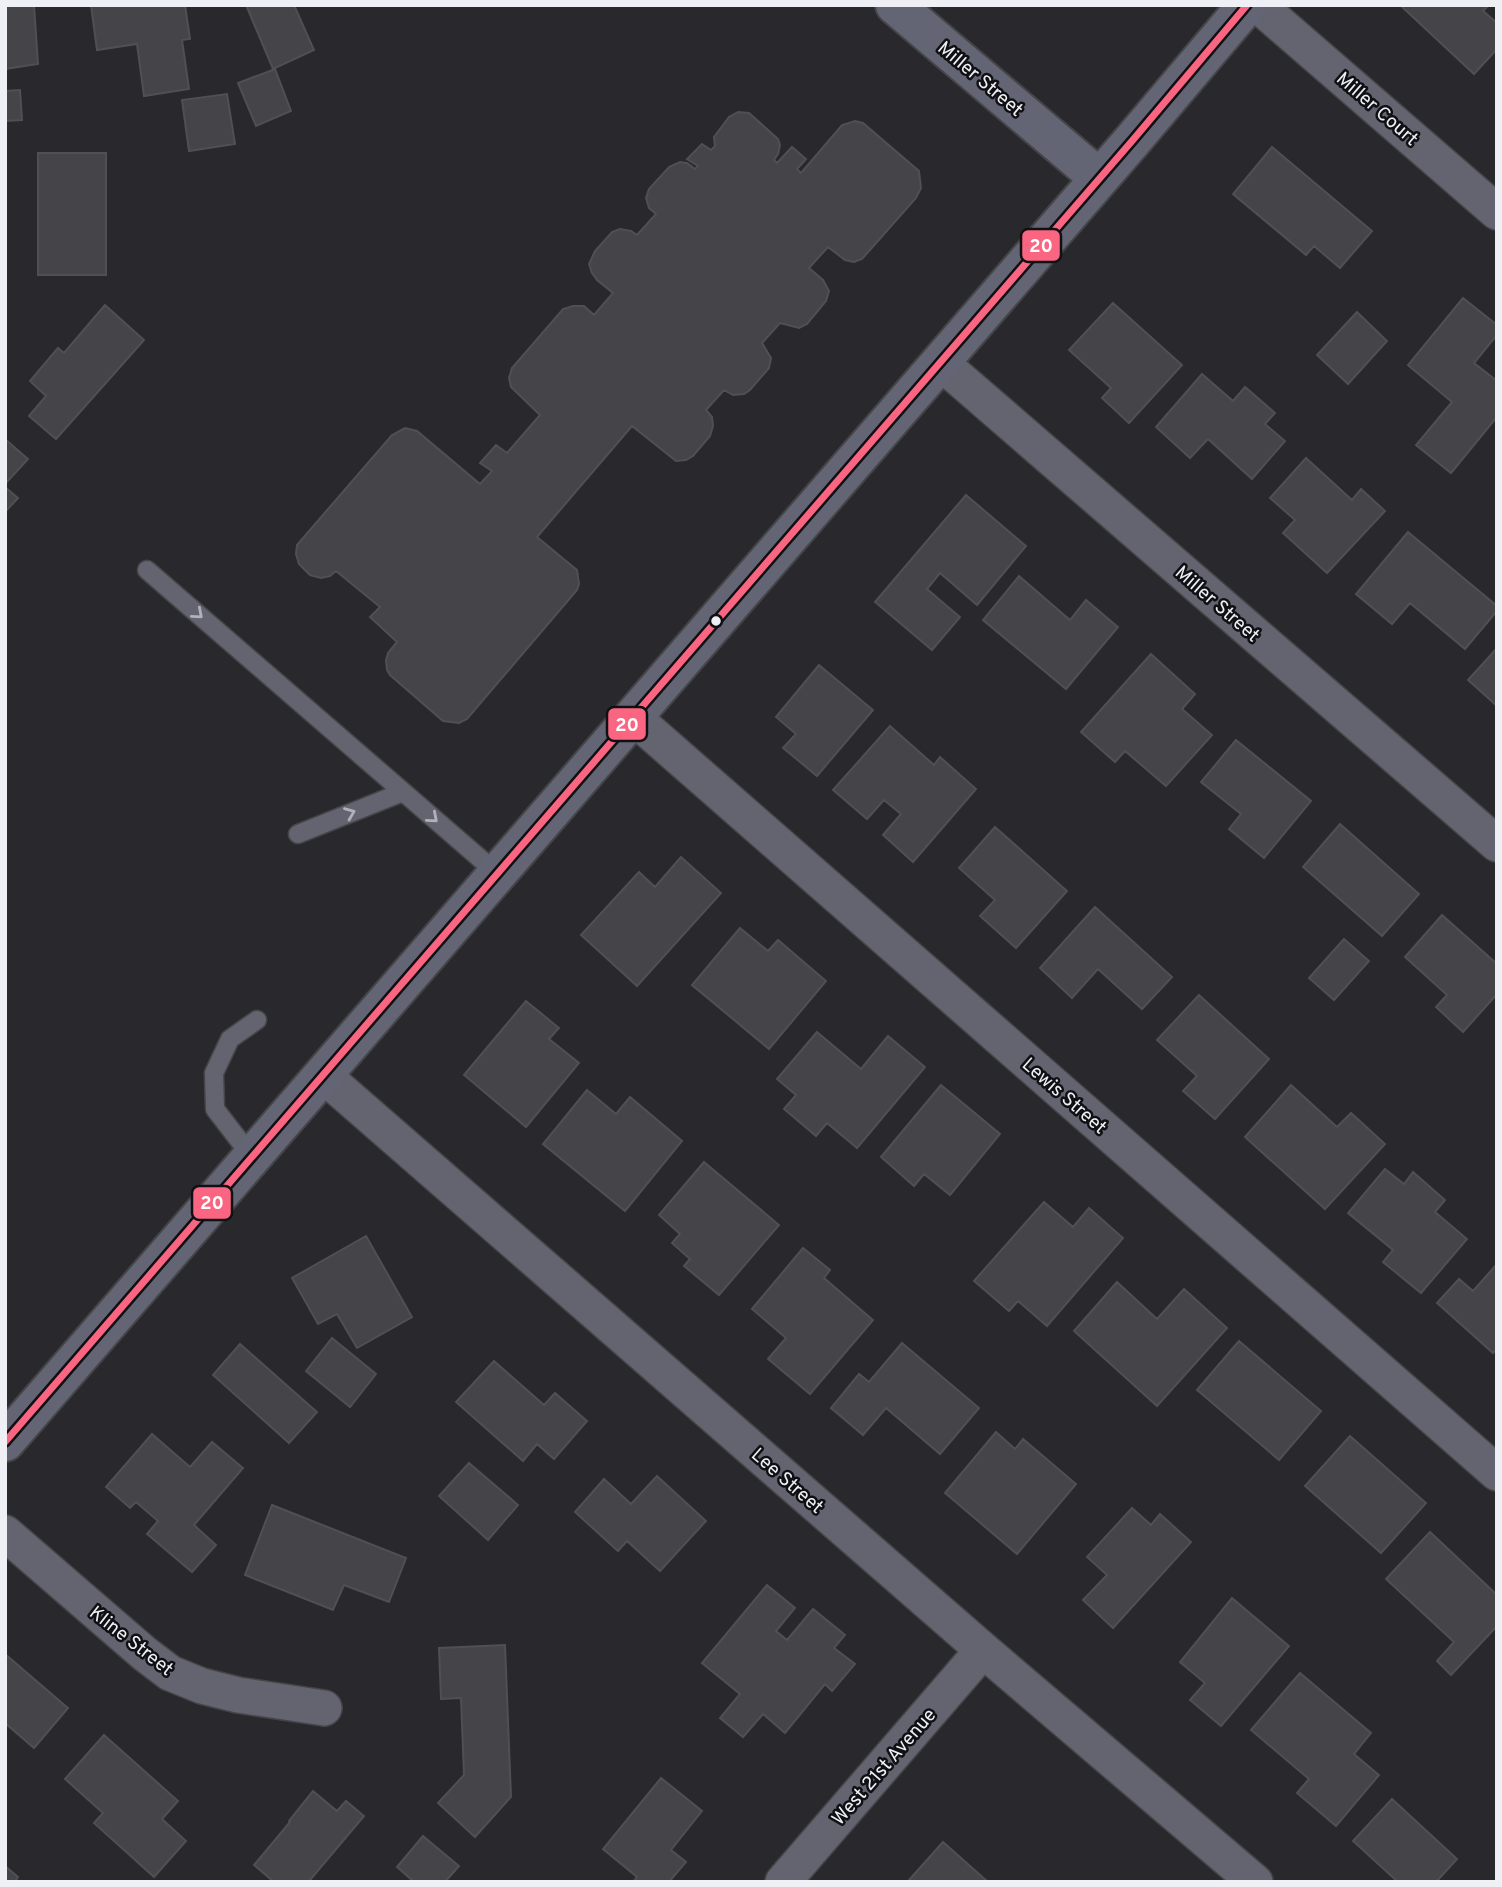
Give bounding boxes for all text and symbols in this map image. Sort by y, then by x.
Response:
street label: Miller Street [932,37,1028,122]
street label: Miller Court [1331,67,1423,152]
line badge: 20 [1021,229,1061,262]
text: 20 [1029,235,1053,259]
street label: Miller Street [1169,561,1264,648]
one-way arrow [190,606,203,619]
unlabelled marker [709,614,723,628]
line badge: 20 [607,707,647,741]
text: 20 [615,714,639,738]
one-way arrow [344,807,356,821]
one-way arrow [425,810,438,822]
street label: Lewis Street [1016,1053,1111,1140]
line badge: 20 [192,1186,232,1220]
text: 20 [200,1192,224,1216]
street label: Lee Street [746,1444,828,1519]
street label: Kline Street [84,1601,178,1682]
street label: West 21st Avenue [827,1704,942,1831]

